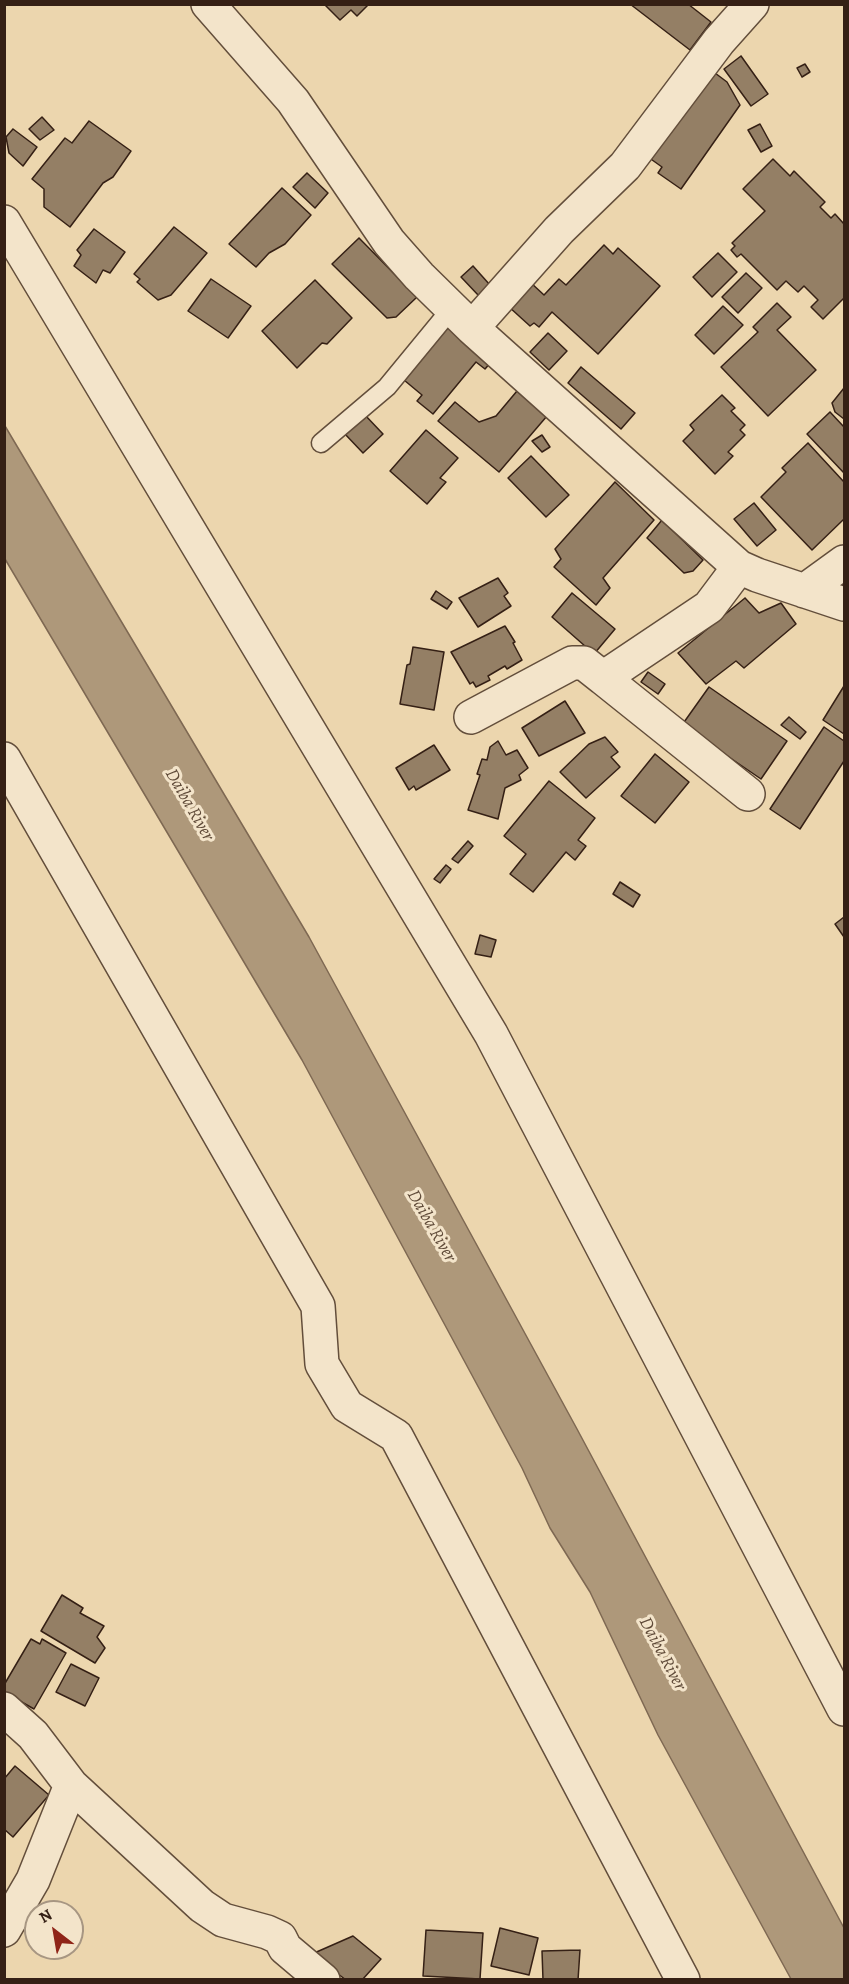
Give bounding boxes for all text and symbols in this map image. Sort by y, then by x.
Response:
water label: Daiba River [160,765,218,845]
water label: Daiba River [402,1186,460,1266]
water label: Daiba River [634,1614,690,1694]
north arrow [24,1900,84,1960]
text: N [35,1904,56,1929]

